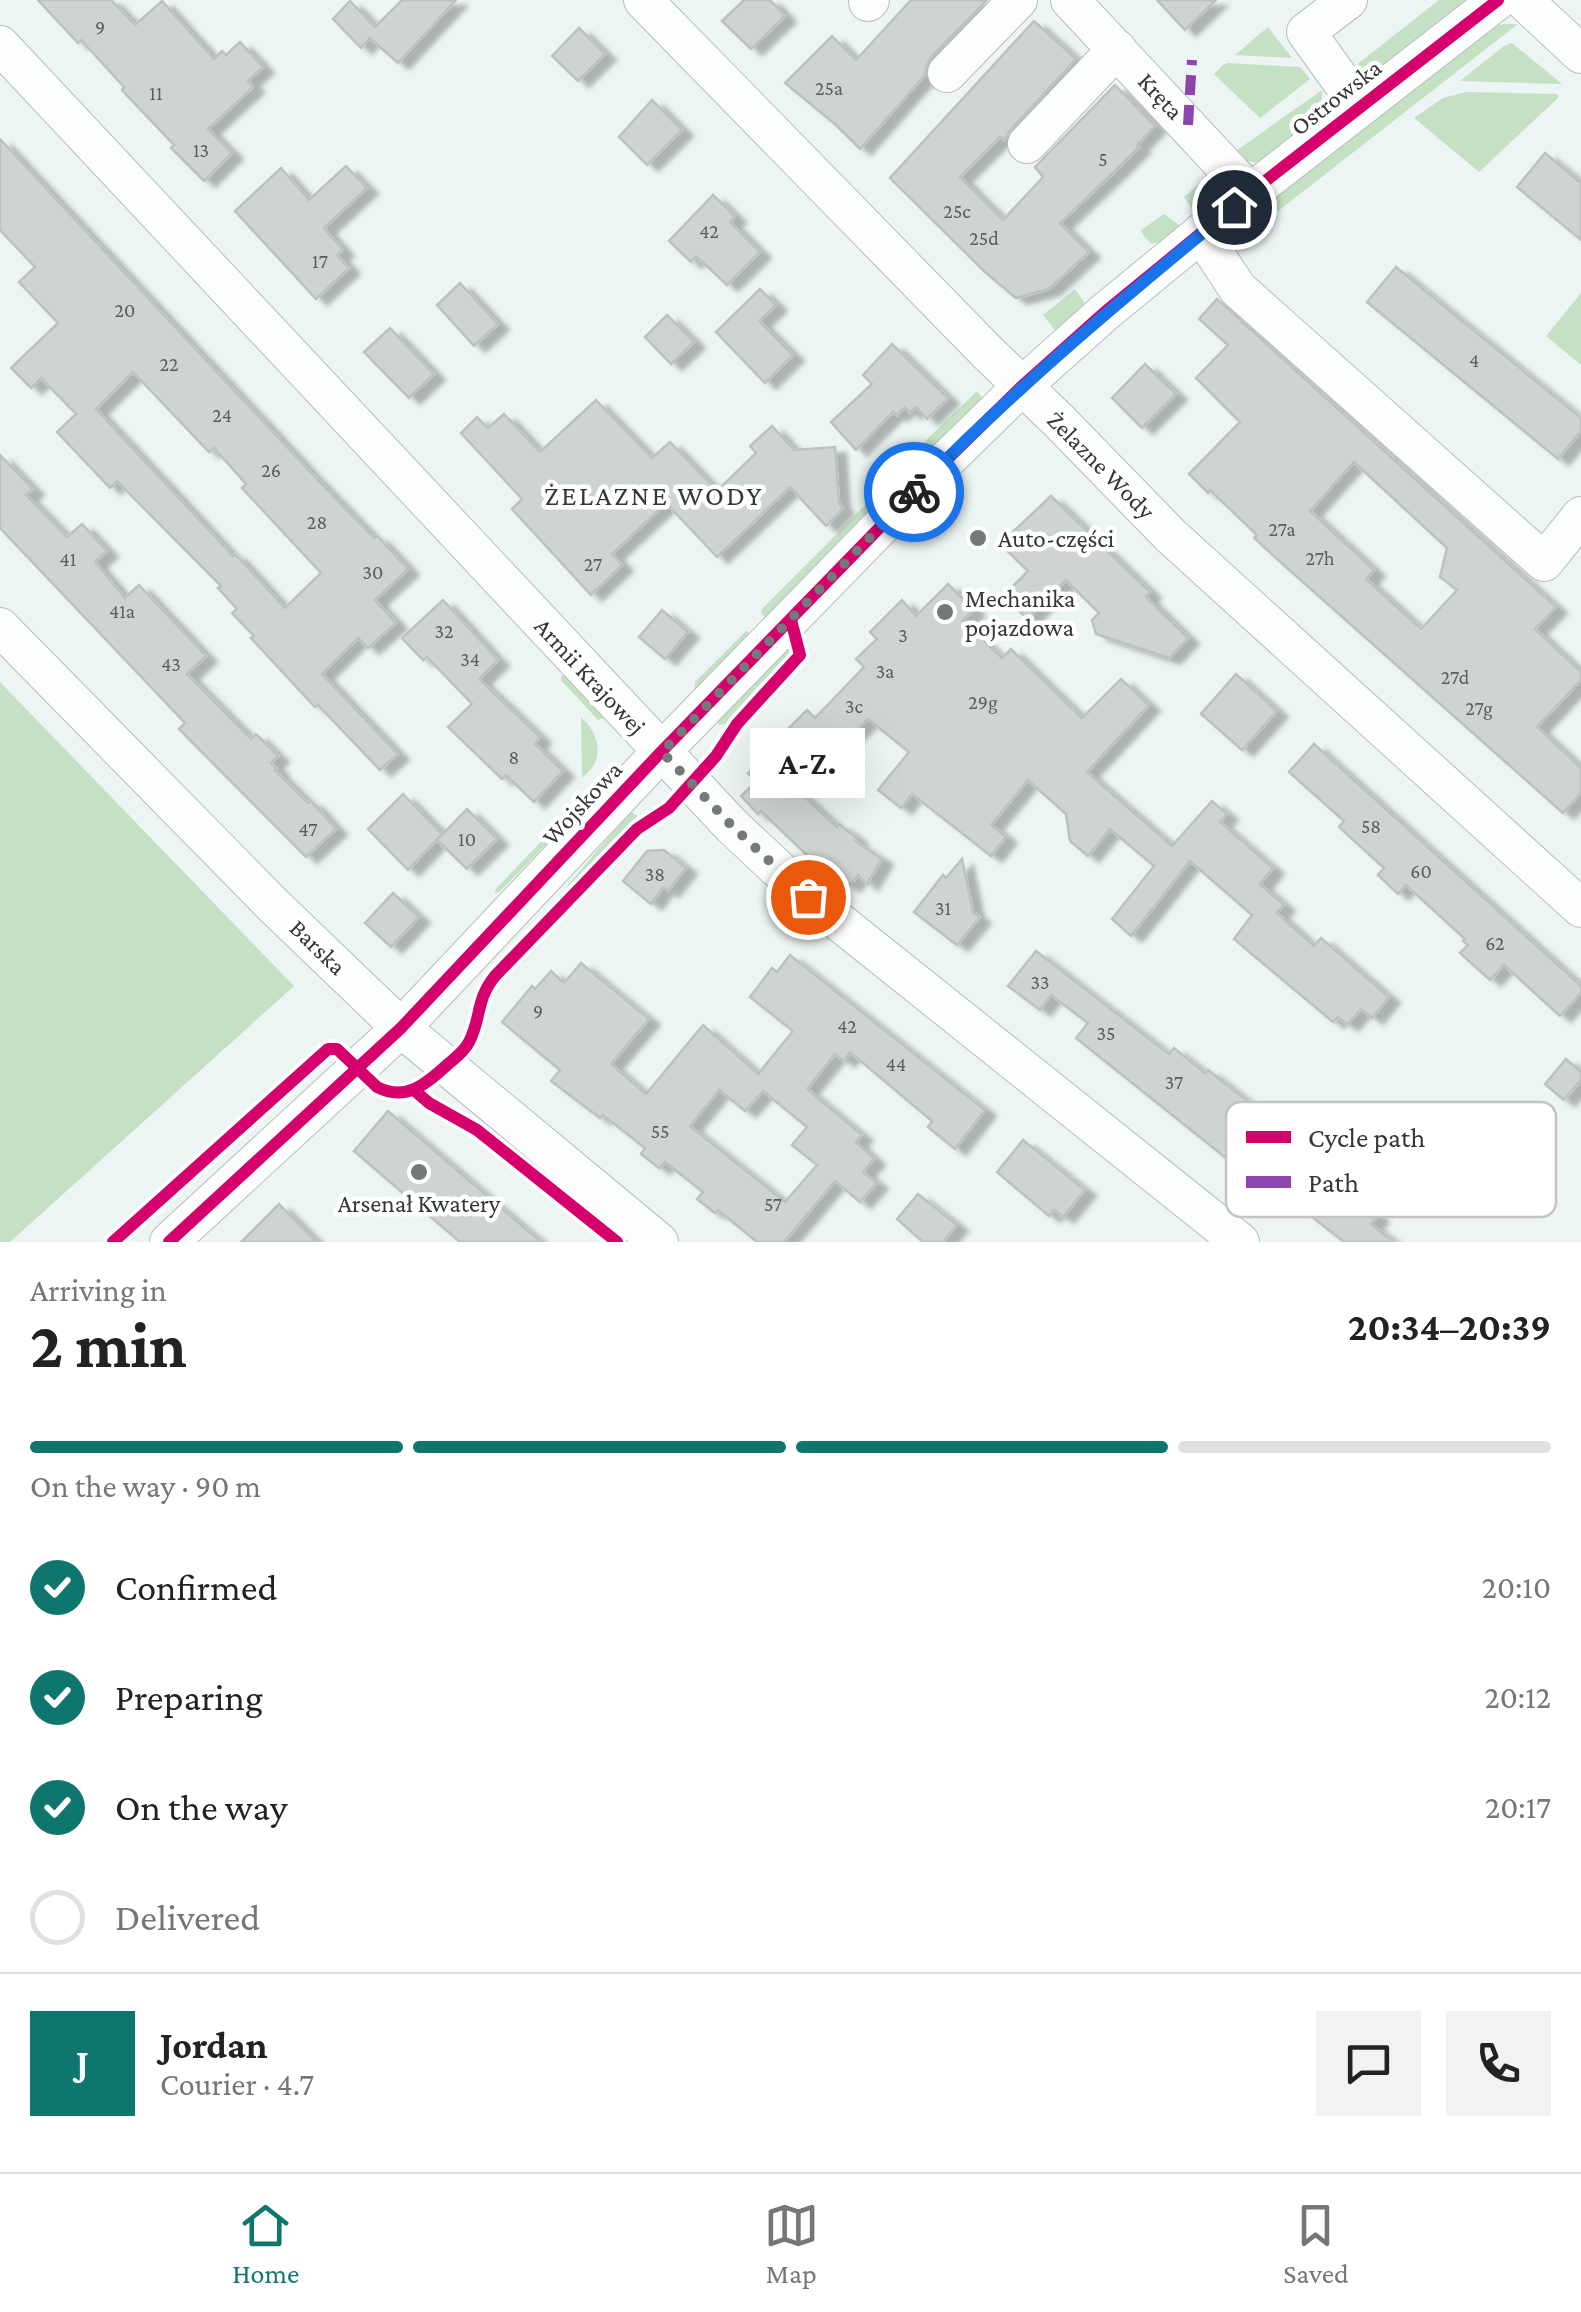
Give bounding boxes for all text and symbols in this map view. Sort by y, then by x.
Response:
house number: 9 [95,16,105,38]
street label: Ostrowska [1286,53,1387,141]
street label: Kręta [1132,67,1189,126]
house number: 25a [815,77,843,99]
house number: 11 [149,82,163,104]
house number: 13 [193,139,209,161]
house number: 5 [1098,148,1108,170]
pin [1192,165,1277,250]
icon: home [1207,180,1262,235]
house number: 25c [943,200,971,222]
house number: 42 [699,220,719,242]
house number: 25d [969,227,999,249]
house number: 17 [312,250,328,272]
house number: 20 [115,299,135,321]
house number: 4 [1469,349,1479,371]
house number: 22 [160,353,178,375]
house number: 24 [212,404,232,426]
street label: Żelazne Wody [1041,406,1161,525]
courier [864,442,964,542]
house number: 26 [261,459,281,481]
icon: bike [887,465,942,520]
district label: ŻELAZNE WODY [544,480,764,511]
house number: 28 [307,511,327,533]
house number: 27a [1268,518,1296,540]
place label: Auto-części [998,525,1114,553]
marker: Auto-części [967,527,989,549]
house number: 27h [1305,547,1335,569]
house number: 41 [60,548,76,570]
house number: 27 [584,553,602,575]
house number: 30 [363,561,383,583]
place label: Mechanika pojazdowa [965,585,1076,642]
house number: 41a [109,600,135,622]
marker: Mechanika pojazdowa [934,601,956,623]
street label: Armii Krajowej [529,612,651,740]
house number: 32 [435,620,453,642]
house number: 3 [898,624,908,646]
house number: 34 [460,648,480,670]
house number: 43 [161,653,181,675]
house number: 3a [876,660,894,682]
house number: 27d [1441,666,1470,688]
house number: 29g [968,691,998,714]
house number: 3c [845,695,864,717]
house number: 27g [1465,697,1493,720]
callout: A-Z. [750,727,866,797]
text: A-Z. [779,745,836,781]
house number: 8 [509,746,519,768]
street label: Wojskowa [537,755,628,851]
house number: 58 [1361,815,1381,837]
house number: 47 [299,818,317,840]
house number: 10 [458,828,476,850]
pin [766,855,851,940]
house number: 60 [1410,860,1432,882]
house number: 38 [645,863,665,885]
icon: bag [781,870,836,925]
house number: 31 [935,897,951,919]
street label: Barska [284,914,352,980]
house number: 62 [1485,932,1505,954]
house number: 33 [1031,971,1049,993]
house number: 9 [533,1000,543,1022]
house number: 42 [837,1015,857,1037]
house number: 35 [1097,1022,1115,1044]
house number: 44 [886,1053,906,1075]
house number: 37 [1165,1071,1183,1093]
legend [1226,1102,1556,1217]
house number: 55 [651,1120,669,1142]
text: Cycle path [1308,1122,1425,1153]
marker: Arsenał Kwatery [408,1161,430,1183]
text: Path [1308,1167,1359,1198]
place label: Arsenał Kwatery [338,1190,501,1218]
house number: 57 [764,1193,782,1215]
text: Arriving in [30,1272,167,1308]
text: 20:34–20:39 [1348,1306,1551,1348]
text: 2 min [30,1309,187,1381]
text: On the way · 90 m [30,1468,261,1504]
icon: check [30,1560,85,1615]
text: Confirmed [115,1566,278,1608]
text: 20:10 [1482,1569,1551,1605]
icon: check [30,1670,85,1725]
text: Preparing [115,1676,263,1718]
text: 20:12 [1484,1679,1551,1715]
icon: check [30,1780,85,1835]
text: On the way [115,1786,287,1828]
text: 20:17 [1485,1789,1551,1825]
text: Delivered [115,1896,260,1938]
button: chat [1316,2011,1421,2116]
button: phone [1446,2011,1551,2116]
text: Jordan [160,2024,268,2066]
text: J [76,2042,89,2084]
text: Courier · 4.7 [160,2066,314,2102]
tab: Home [232,2198,299,2289]
tab: Map [764,2198,819,2289]
tab: Saved [1283,2198,1349,2289]

